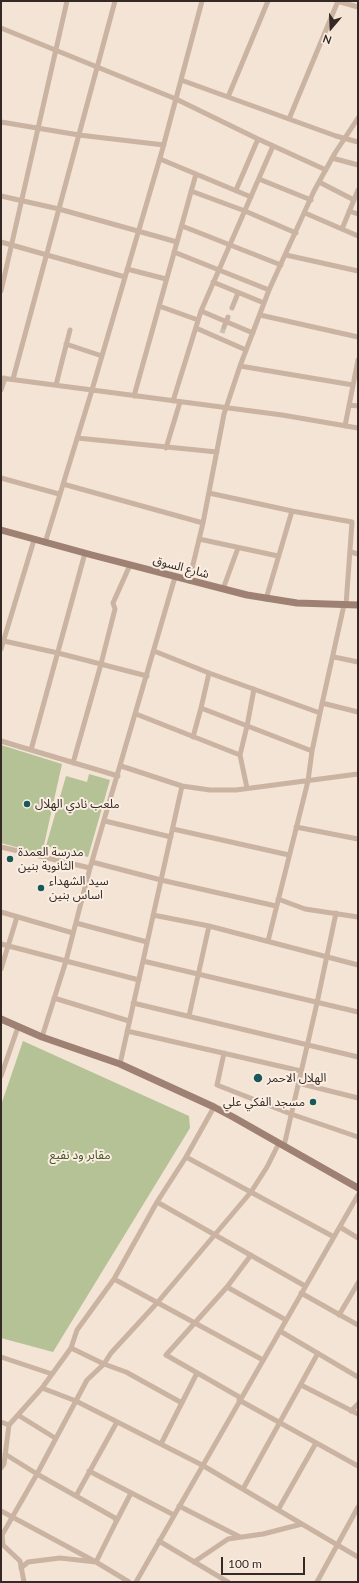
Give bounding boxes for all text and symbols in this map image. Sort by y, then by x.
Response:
north arrow [311,8,351,48]
text: N [321,32,333,47]
street label: شارع السوق [151,553,211,581]
place label: ملعب نادي الهلال [35,797,120,811]
marker: ملعب نادي الهلال [22,799,32,809]
place label: مدرسة العمدة الثانوية بنين [18,845,83,873]
marker: مدرسة العمدة الثانوية بنين [5,854,15,864]
place label: سيد الشهداء اساس بنين [49,874,109,902]
marker: سيد الشهداء اساس بنين [36,883,46,893]
place label: الهلال الاحمر [267,1071,326,1085]
marker: الهلال الاحمر [252,1072,264,1084]
place label: مسجد الفكي علي [223,1095,305,1109]
marker: مسجد الفكي علي [308,1097,318,1107]
park label: مقابر ود نفيع [50,1148,110,1162]
scale bar [223,1549,307,1575]
text: 100 m [228,1556,262,1571]

